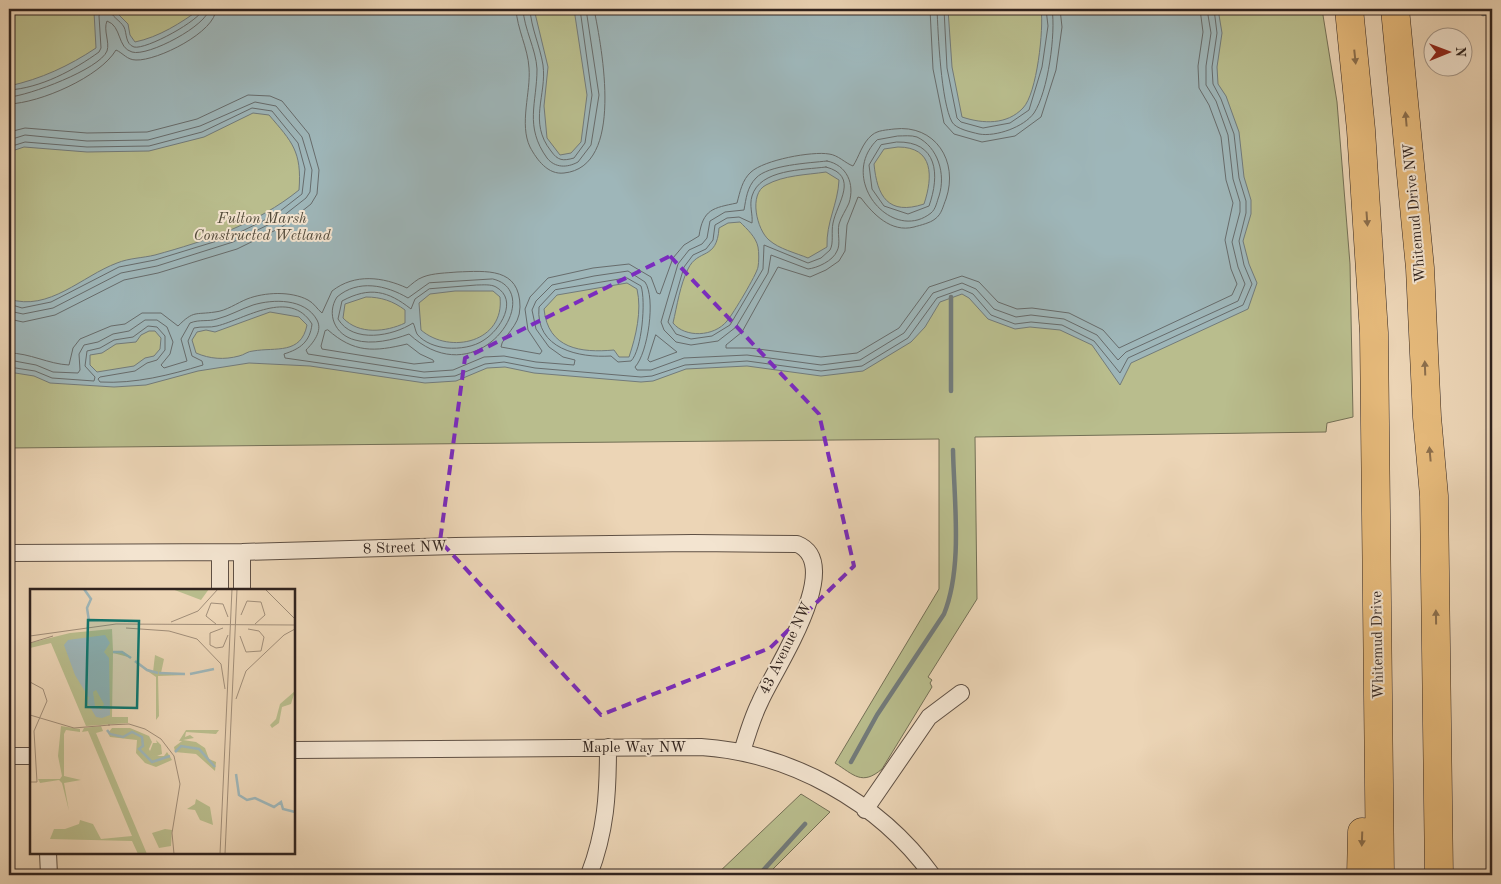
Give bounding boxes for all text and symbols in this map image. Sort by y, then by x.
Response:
north arrow [1424,28,1474,78]
text: N [1453,46,1467,58]
one-way arrow [1351,49,1359,65]
one-way arrow [1402,111,1410,127]
street label: Whitemud Drive NW [1402,142,1429,283]
one-way arrow [1364,211,1372,227]
park label: Fulton Marsh Constructed Wetland [193,212,332,244]
one-way arrow [1420,360,1428,376]
one-way arrow [1426,446,1434,462]
street label: 8 Street NW [363,540,447,557]
inset map [30,589,295,854]
street label: Whitemud Drive [1370,591,1387,699]
street label: 43 Avenue NW [757,600,815,697]
one-way arrow [1432,608,1440,624]
street label: Maple Way NW [582,741,686,756]
one-way arrow [1358,832,1366,848]

